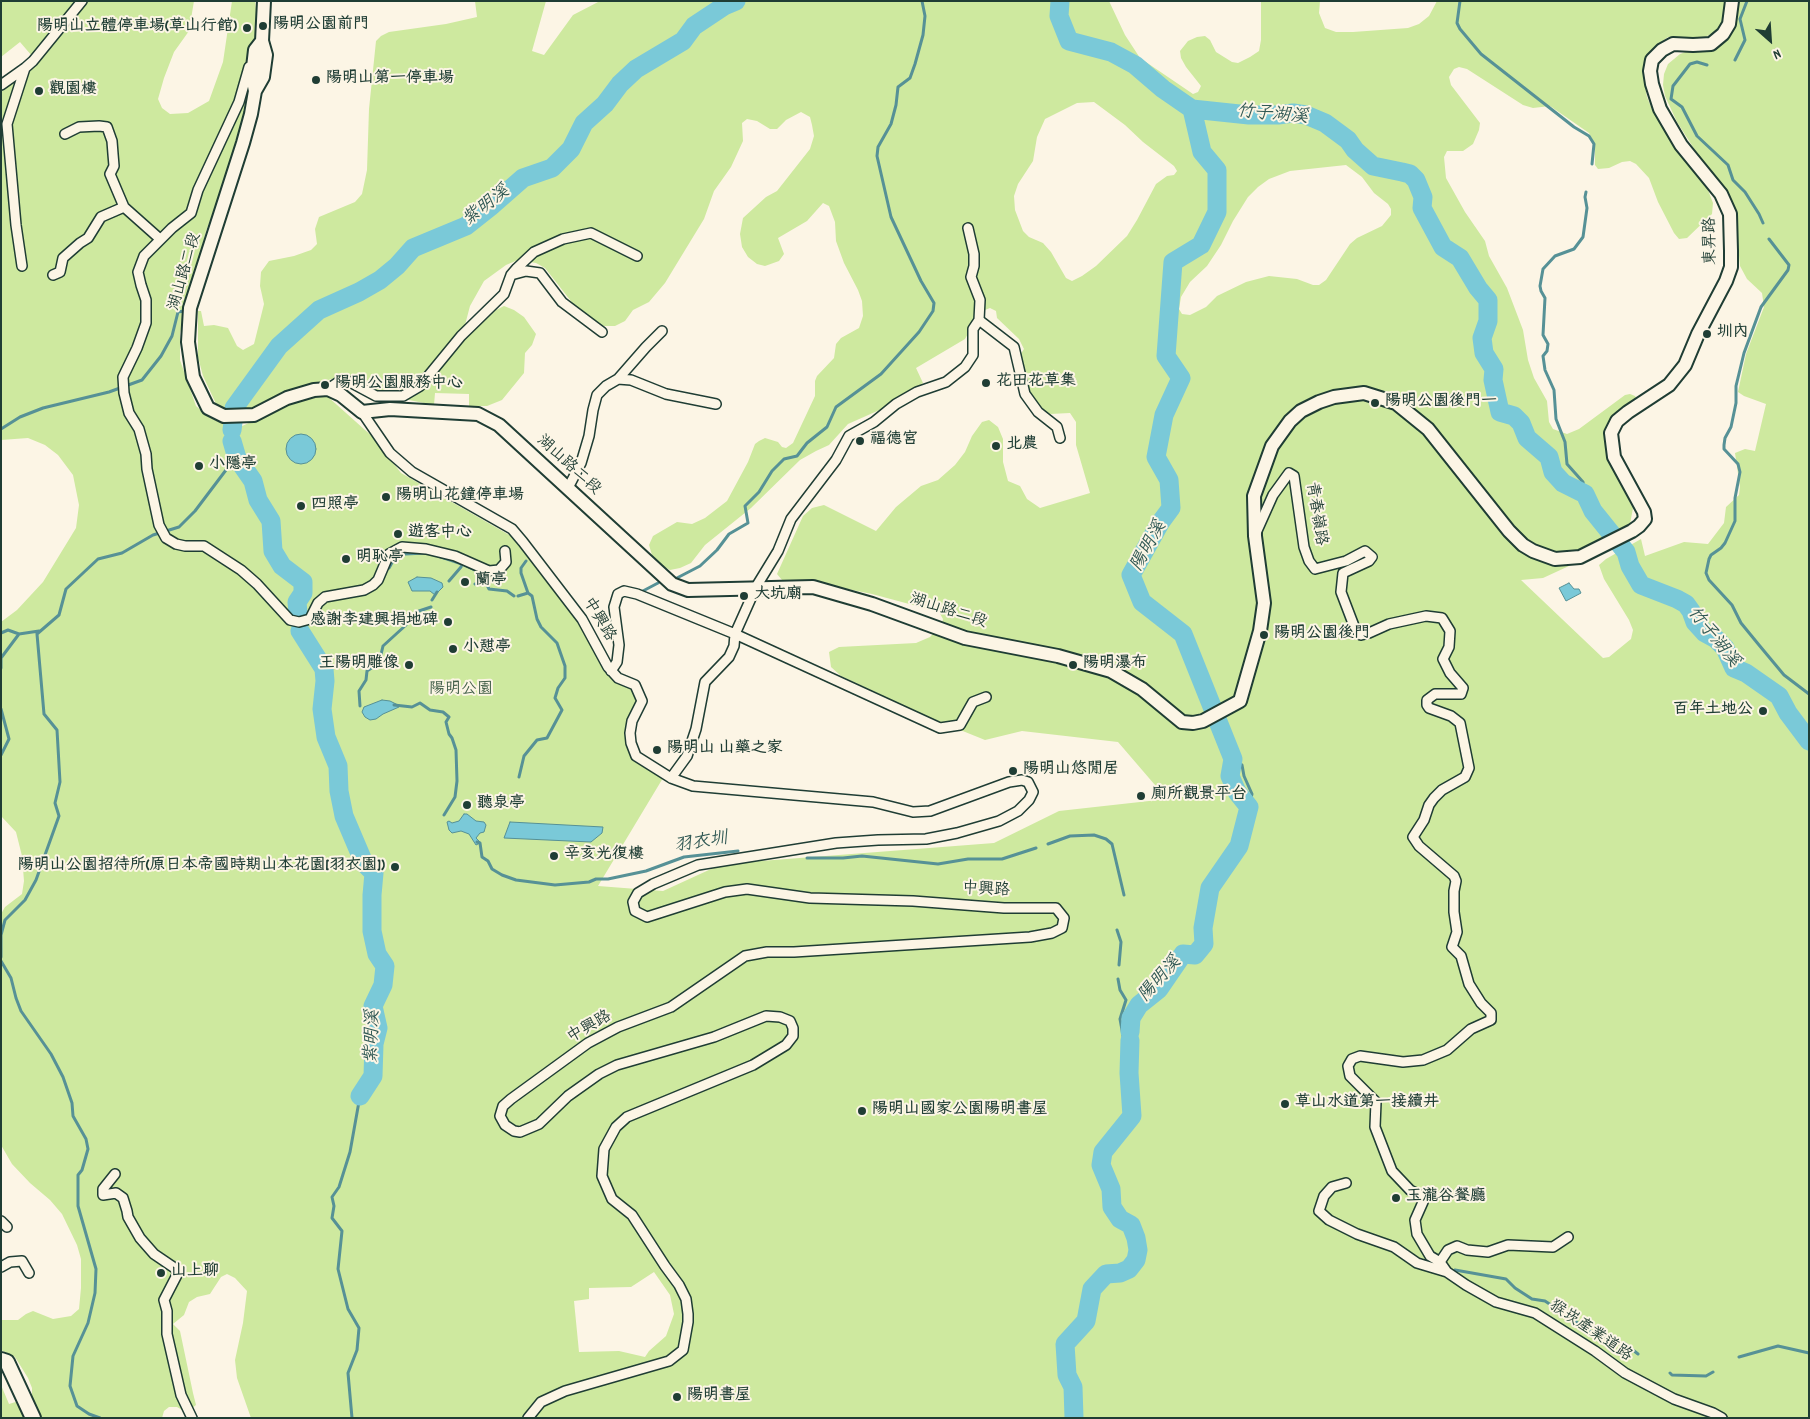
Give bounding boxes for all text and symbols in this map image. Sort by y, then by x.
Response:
north arrow [1745,15,1795,65]
place label: 陽明公園前門 [273,16,369,36]
place label: 陽明山立體停車場(草山行館) [37,18,237,38]
marker: 陽明公園前門 [257,20,269,32]
marker: 陽明山立體停車場(草山行館) [241,22,253,34]
text: N [1769,43,1784,64]
place label: 陽明山第一停車場 [326,70,454,90]
marker: 陽明山第一停車場 [310,74,322,86]
place label: 觀園樓 [49,81,97,101]
marker: 觀園樓 [33,85,45,97]
water label: 竹子湖溪 [1235,102,1309,130]
water label: 紫明溪 [459,182,515,232]
street label: 東昇路 [1702,217,1722,265]
street label: 湖山路二段 [166,231,206,313]
place label: 圳內 [1717,324,1749,344]
marker: 圳內 [1701,328,1713,340]
place label: 花田花草集 [996,373,1076,393]
place label: 陽明公園服務中心 [335,375,463,395]
marker: 花田花草集 [980,377,992,389]
marker: 陽明公園服務中心 [319,379,331,391]
place label: 陽明公園後門一 [1385,393,1497,413]
marker: 陽明公園後門一 [1369,397,1381,409]
place label: 福德宮 [870,431,918,451]
street label: 湖山路二段 [532,432,604,500]
marker: 福德宮 [854,435,866,447]
place label: 北農 [1006,436,1038,456]
marker: 北農 [990,440,1002,452]
place label: 小隱亭 [209,456,257,476]
marker: 小隱亭 [193,460,205,472]
street label: 青春嶺路 [1301,481,1329,547]
place label: 陽明山花鐘停車場 [396,487,524,507]
marker: 陽明山花鐘停車場 [380,491,392,503]
place label: 四照亭 [311,496,359,516]
marker: 四照亭 [295,500,307,512]
water label: 陽明溪 [1127,518,1173,576]
place label: 遊客中心 [408,524,472,544]
marker: 遊客中心 [392,528,404,540]
place label: 明恥亭 [356,549,404,569]
marker: 明恥亭 [340,553,352,565]
place label: 蘭亭 [475,572,507,592]
marker: 蘭亭 [459,576,471,588]
place label: 大坑廟 [754,586,802,606]
marker: 大坑廟 [738,590,750,602]
street label: 湖山路二段 [907,591,989,633]
street label: 中興路 [577,594,619,646]
water label: 竹子湖溪 [1681,603,1743,673]
place label: 感謝李建興捐地碑 [310,612,438,632]
marker: 感謝李建興捐地碑 [442,616,454,628]
place label: 陽明公園後門 [1274,625,1370,645]
marker: 陽明公園後門 [1258,629,1270,641]
place label: 小憇亭 [463,639,511,659]
marker: 小憇亭 [447,643,459,655]
place label: 王陽明雕像 [319,655,399,675]
place label: 陽明瀑布 [1083,655,1147,675]
marker: 王陽明雕像 [403,659,415,671]
marker: 陽明瀑布 [1067,659,1079,671]
park label: 陽明公園 [429,681,493,701]
place label: 百年土地公 [1673,701,1753,721]
marker: 百年土地公 [1757,705,1769,717]
place label: 陽明山 山藥之家 [667,740,783,760]
marker: 陽明山 山藥之家 [651,744,663,756]
place label: 陽明山悠閒居 [1023,761,1119,781]
marker: 陽明山悠閒居 [1007,765,1019,777]
place label: 廁所觀景平台 [1151,786,1247,806]
marker: 廁所觀景平台 [1135,790,1147,802]
place label: 聽泉亭 [477,795,525,815]
marker: 聽泉亭 [461,799,473,811]
water label: 羽衣圳 [673,829,729,859]
place label: 辛亥光復樓 [564,846,644,866]
marker: 辛亥光復樓 [548,850,560,862]
place label: 陽明山公園招待所(原日本帝國時期山本花園[羽衣園]) [18,857,385,877]
marker: 陽明山公園招待所(原日本帝國時期山本花園[羽衣園]) [389,861,401,873]
street label: 中興路 [962,880,1010,902]
water label: 陽明溪 [1135,953,1187,1007]
street label: 中興路 [564,1008,616,1048]
water label: 紫明溪 [362,1010,386,1064]
place label: 草山水道第一接續井 [1295,1094,1439,1114]
marker: 草山水道第一接續井 [1279,1098,1291,1110]
place label: 陽明山國家公園陽明書屋 [872,1101,1048,1121]
marker: 陽明山國家公園陽明書屋 [856,1105,868,1117]
place label: 玉瀧谷餐廳 [1406,1188,1486,1208]
marker: 玉瀧谷餐廳 [1390,1192,1402,1204]
place label: 山上聊 [171,1263,219,1283]
marker: 山上聊 [155,1267,167,1279]
street label: 猴崁產業道路 [1545,1297,1635,1367]
place label: 陽明書屋 [687,1387,751,1407]
marker: 陽明書屋 [671,1391,683,1403]

